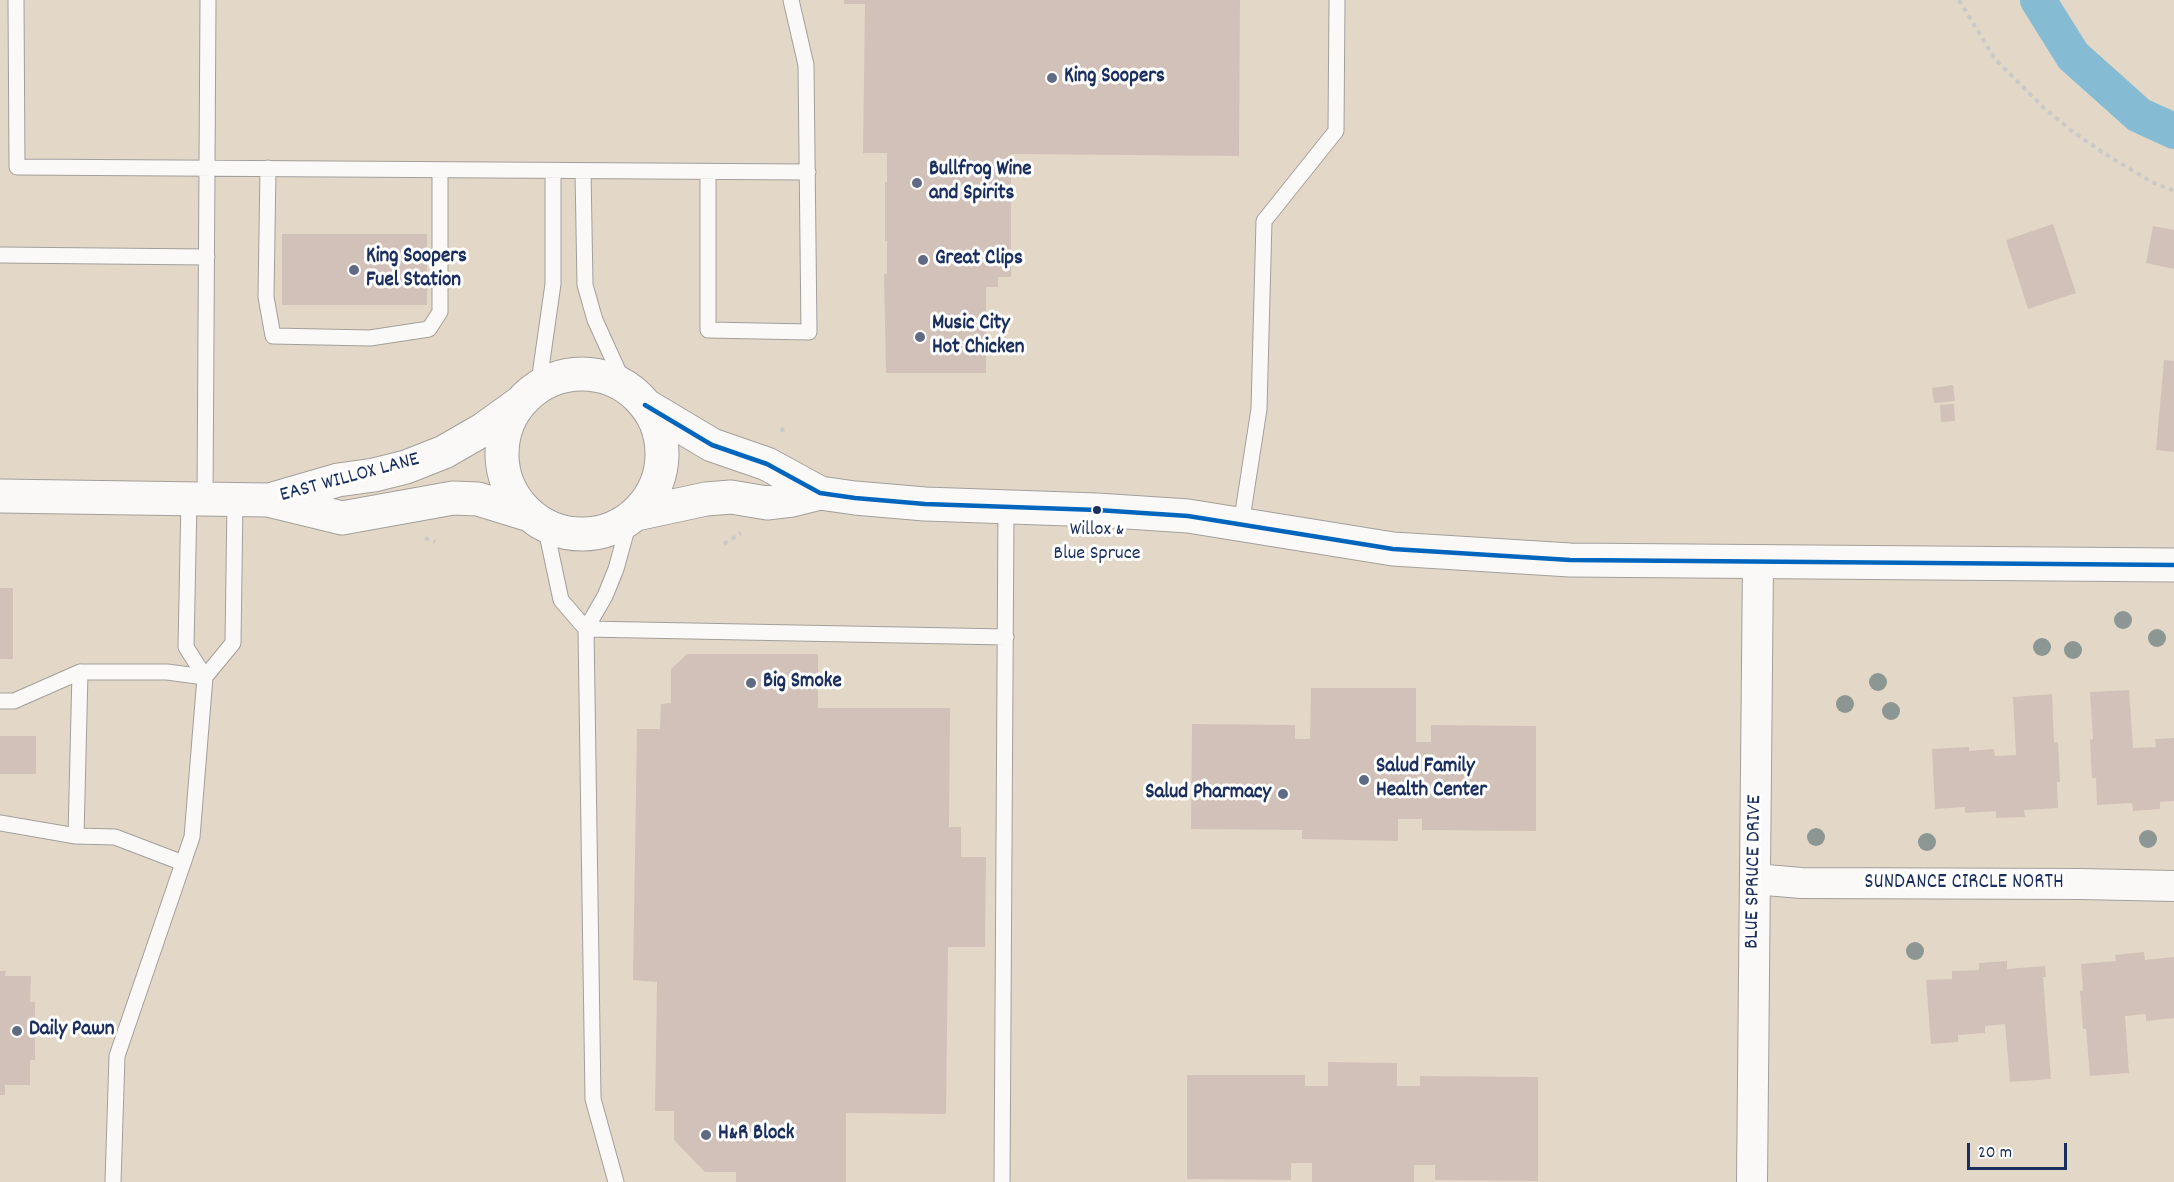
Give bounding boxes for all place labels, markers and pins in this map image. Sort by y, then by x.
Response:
place label: King Soopers [1064,65,1165,91]
marker: King Soopers [1045,71,1059,85]
place label: Bullfrog Wine and Spirits [929,158,1031,208]
marker: Bullfrog Wine and Spirits [910,176,924,190]
place label: King Soopers Fuel Station [366,245,467,295]
place label: Great Clips [935,247,1023,273]
marker: Great Clips [916,253,930,267]
marker: King Soopers Fuel Station [347,263,361,277]
place label: Music City Hot Chicken [932,312,1024,362]
marker: Music City Hot Chicken [913,330,927,344]
marker: Willox & Blue Spruce [1091,504,1103,516]
place label: Willox & Blue Spruce [1053,519,1141,566]
place label: Big Smoke [763,670,842,696]
marker: Big Smoke [744,676,758,690]
place label: Salud Family Health Center [1376,755,1487,805]
marker: Salud Family Health Center [1357,773,1371,787]
place label: Salud Pharmacy [1145,781,1271,807]
marker: Salud Pharmacy [1276,787,1290,801]
place label: Daily Pawn [29,1018,114,1044]
marker: Daily Pawn [10,1024,24,1038]
place label: H&R Block [718,1122,794,1148]
marker: H&R Block [699,1128,713,1142]

